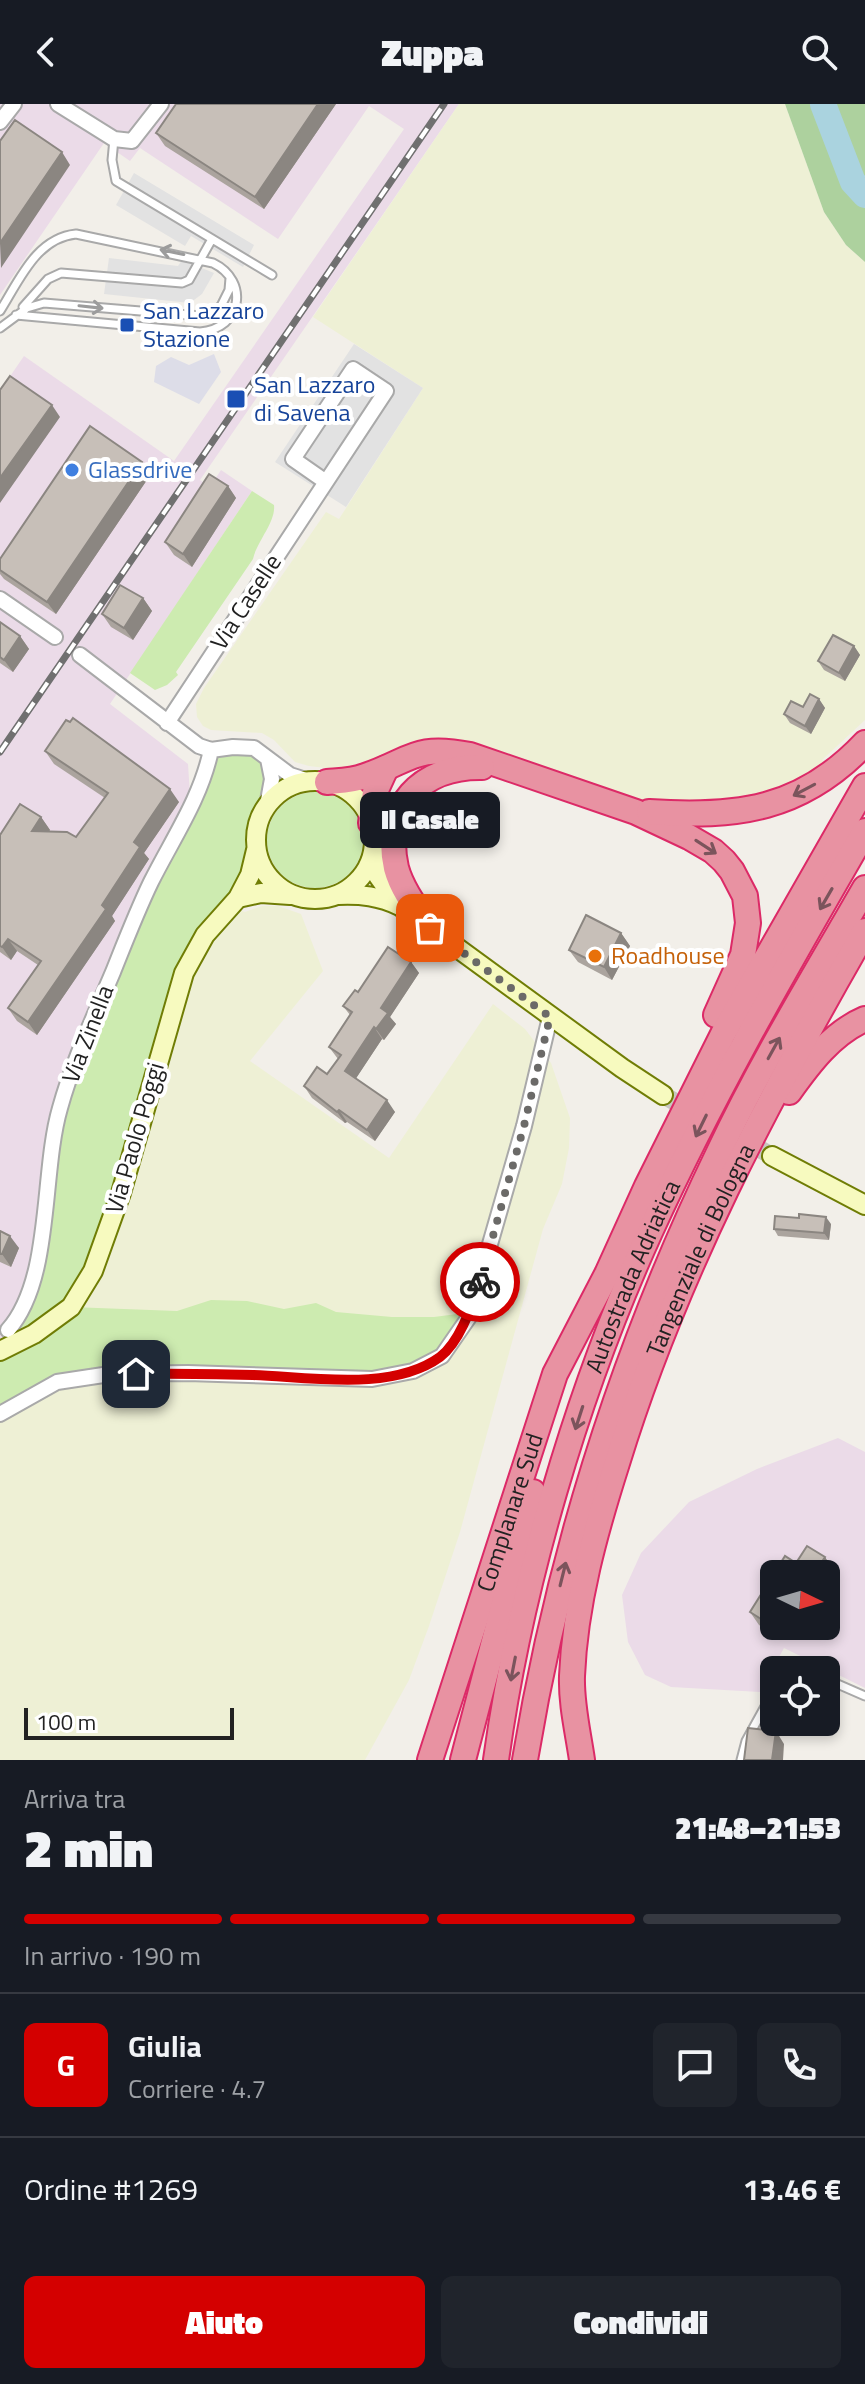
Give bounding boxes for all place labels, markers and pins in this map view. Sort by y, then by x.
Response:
place label: San Lazzaro Stazione [143,292,264,356]
marker: San Lazzaro Stazione [118,316,136,334]
place label: San Lazzaro di Savena [254,366,375,430]
marker: San Lazzaro di Savena [225,388,247,410]
place label: Glassdrive [88,451,192,487]
marker: Glassdrive [63,461,81,479]
callout: Il Casale [360,792,500,848]
pin [396,894,464,962]
place label: Roadhouse [611,937,725,973]
marker: Roadhouse [586,947,604,965]
pin [102,1340,170,1408]

